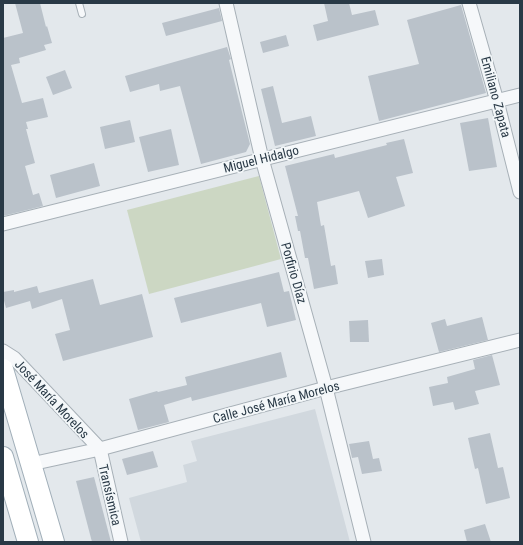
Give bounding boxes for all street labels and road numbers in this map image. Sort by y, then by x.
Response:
street label: Emiliano Zapata [478,55,514,139]
street label: Miguel Hidalgo [222,142,300,176]
street label: Porfirio Díaz [278,241,310,306]
street label: José María Morelos [12,357,92,441]
street label: Calle José María Morelos [211,378,341,426]
street label: Transísmica [96,463,124,527]

